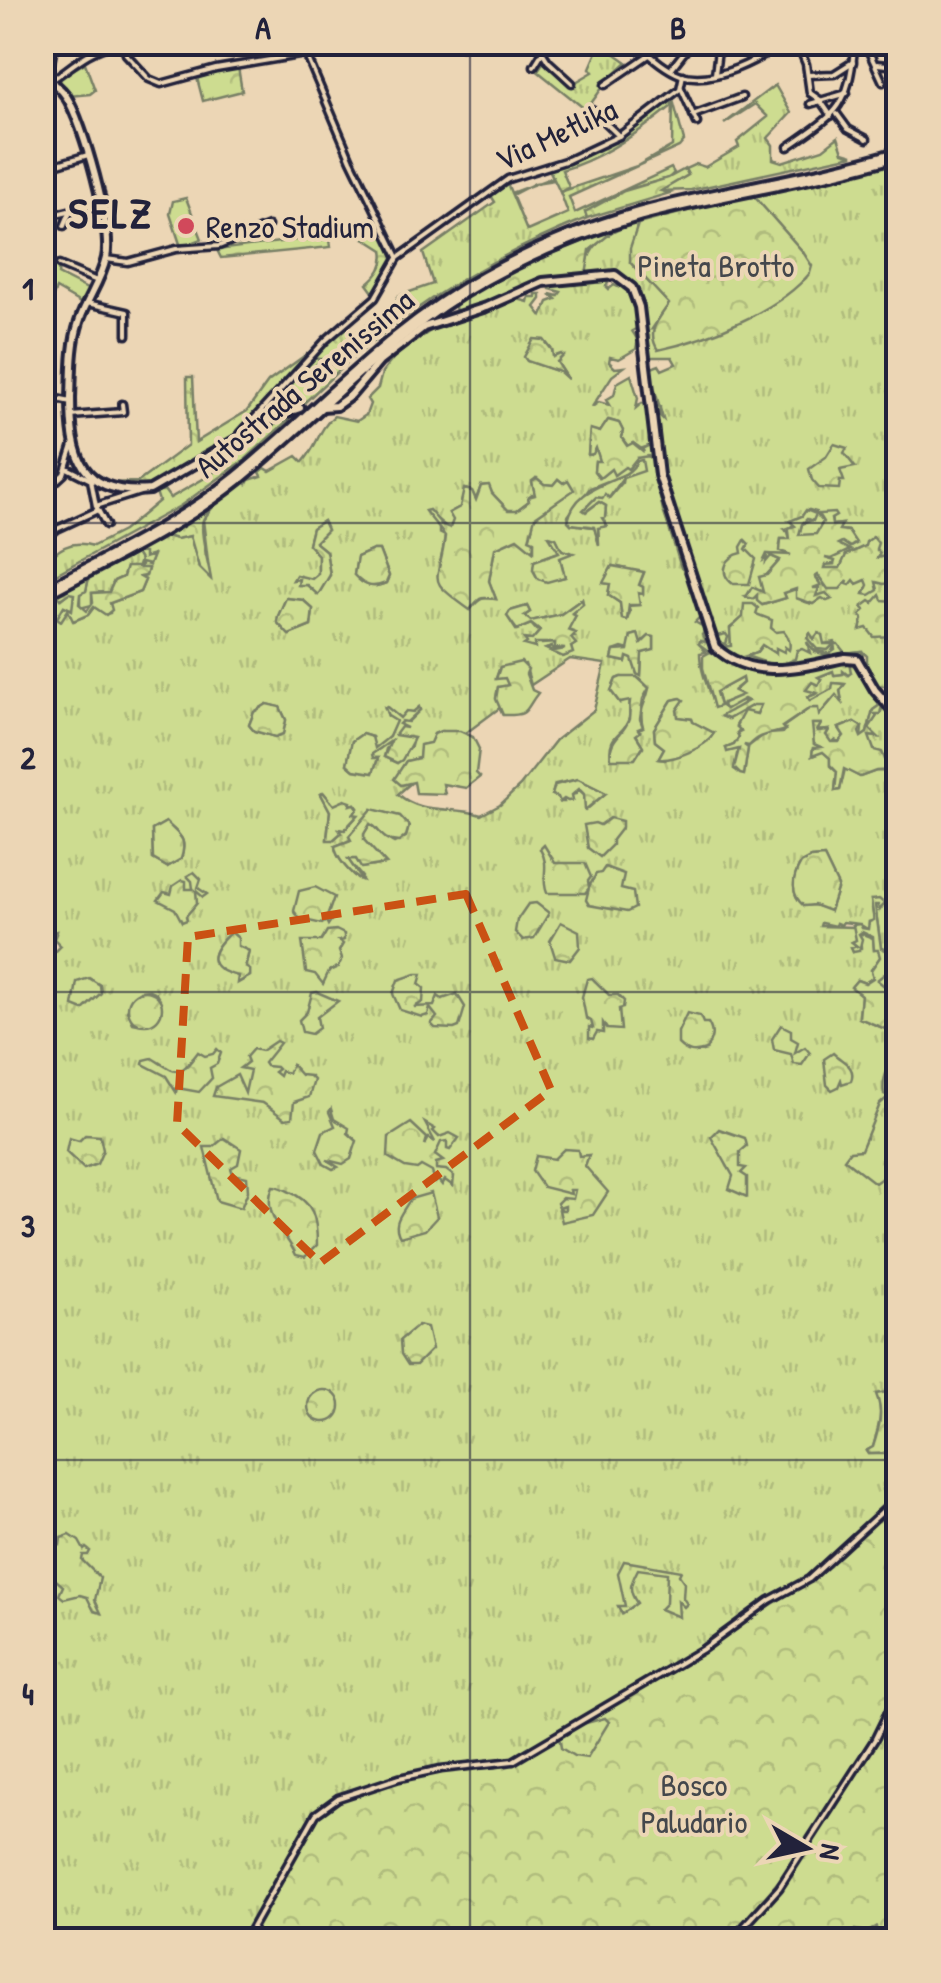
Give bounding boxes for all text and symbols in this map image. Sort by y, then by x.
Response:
text: A [255,6,271,49]
text: B [670,6,686,49]
street label: Via Metlika [488,87,624,181]
district label: SELZ [69,184,153,241]
place label: Renzo Stadium [206,205,374,248]
marker: Renzo Stadium [175,215,197,237]
park label: Pineta Brotto [637,244,795,287]
text: 1 [22,267,34,310]
street label: Autostrada Serenissima [186,279,422,487]
text: 2 [21,736,37,779]
text: 3 [21,1204,35,1247]
text: 4 [22,1672,34,1715]
park label: Bosco Paludario [641,1763,747,1843]
north arrow [756,1798,856,1898]
text: N [811,1842,851,1862]

